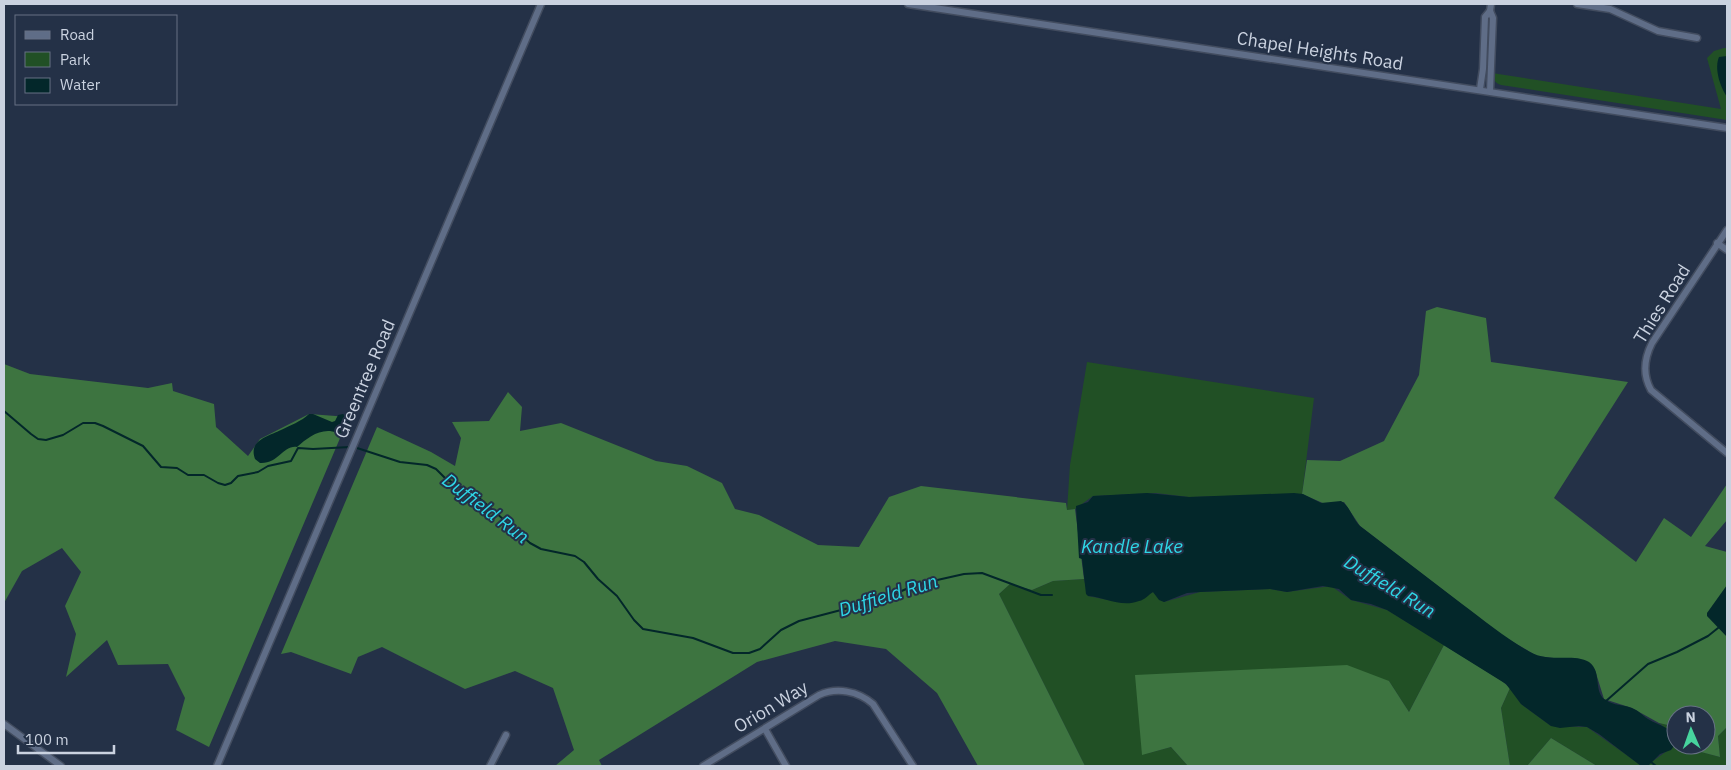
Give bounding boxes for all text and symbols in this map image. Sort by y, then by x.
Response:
legend [15,15,178,105]
text: Road [60,25,95,44]
street label: Chapel Heights Road [1235,26,1405,75]
text: Park [60,50,90,69]
text: Water [60,75,101,94]
street label: Thies Road [1628,260,1695,348]
street label: Greentree Road [329,316,400,442]
water label: Duffield Run [438,468,534,548]
water label: Kandle Lake [1081,534,1183,558]
water label: Duffield Run [1340,549,1440,623]
water label: Duffield Run [835,569,941,621]
street label: Orion Way [729,675,812,738]
north arrow [1666,705,1716,755]
text: N [1685,708,1696,726]
scale bar [18,722,114,754]
text: 100 m [25,730,69,749]

